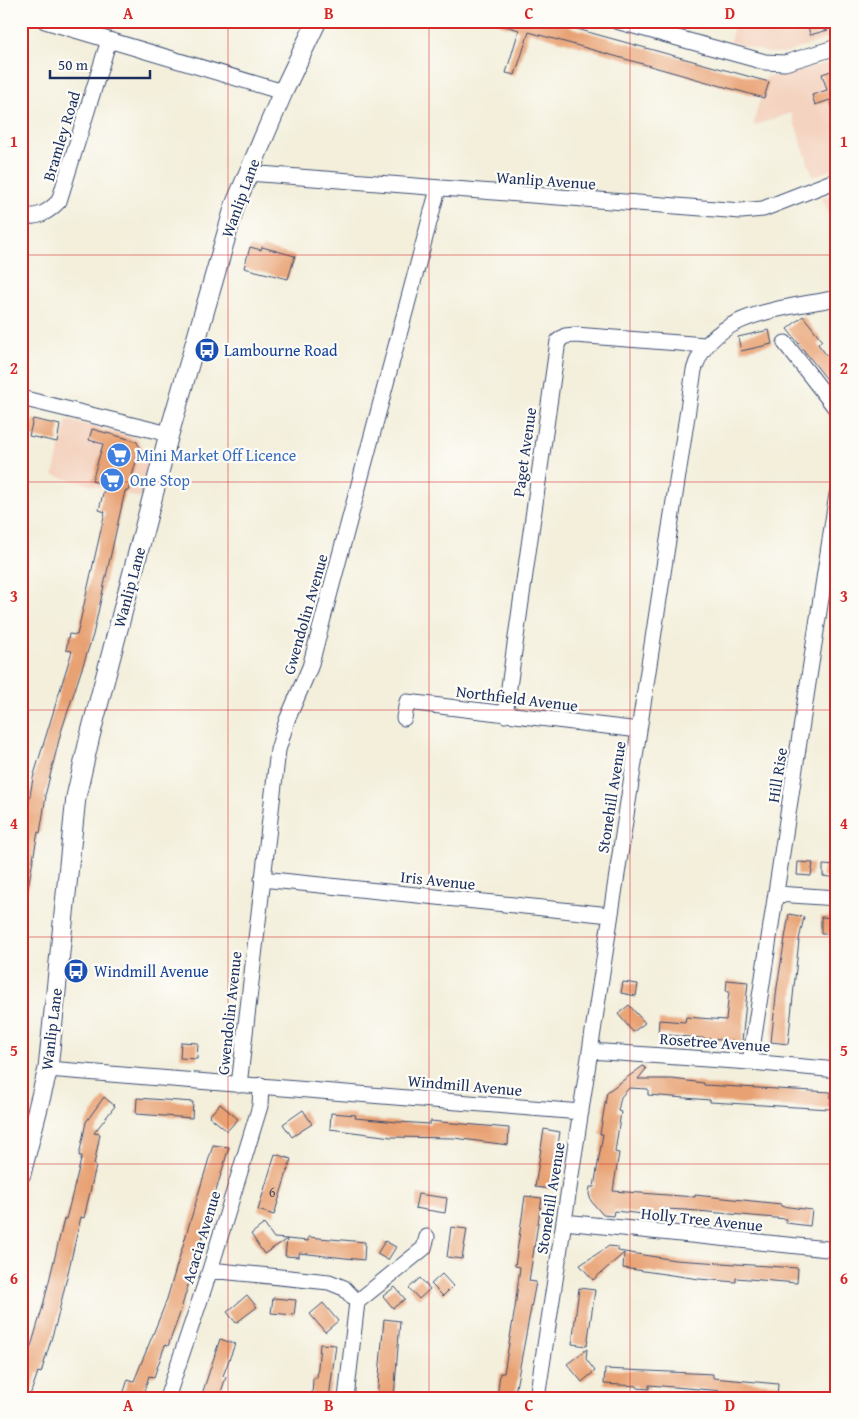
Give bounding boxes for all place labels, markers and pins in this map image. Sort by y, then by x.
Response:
bus stop icon: Lambourne Road [194,337,220,363]
place label: Lambourne Road [224,338,338,362]
supermarket icon: Mini Market Off Licence [106,442,132,468]
place label: Mini Market Off Licence [136,443,296,467]
supermarket icon: One Stop [99,467,125,493]
place label: One Stop [130,468,190,492]
bus stop icon: Windmill Avenue [63,958,89,984]
place label: Windmill Avenue [94,959,209,983]

